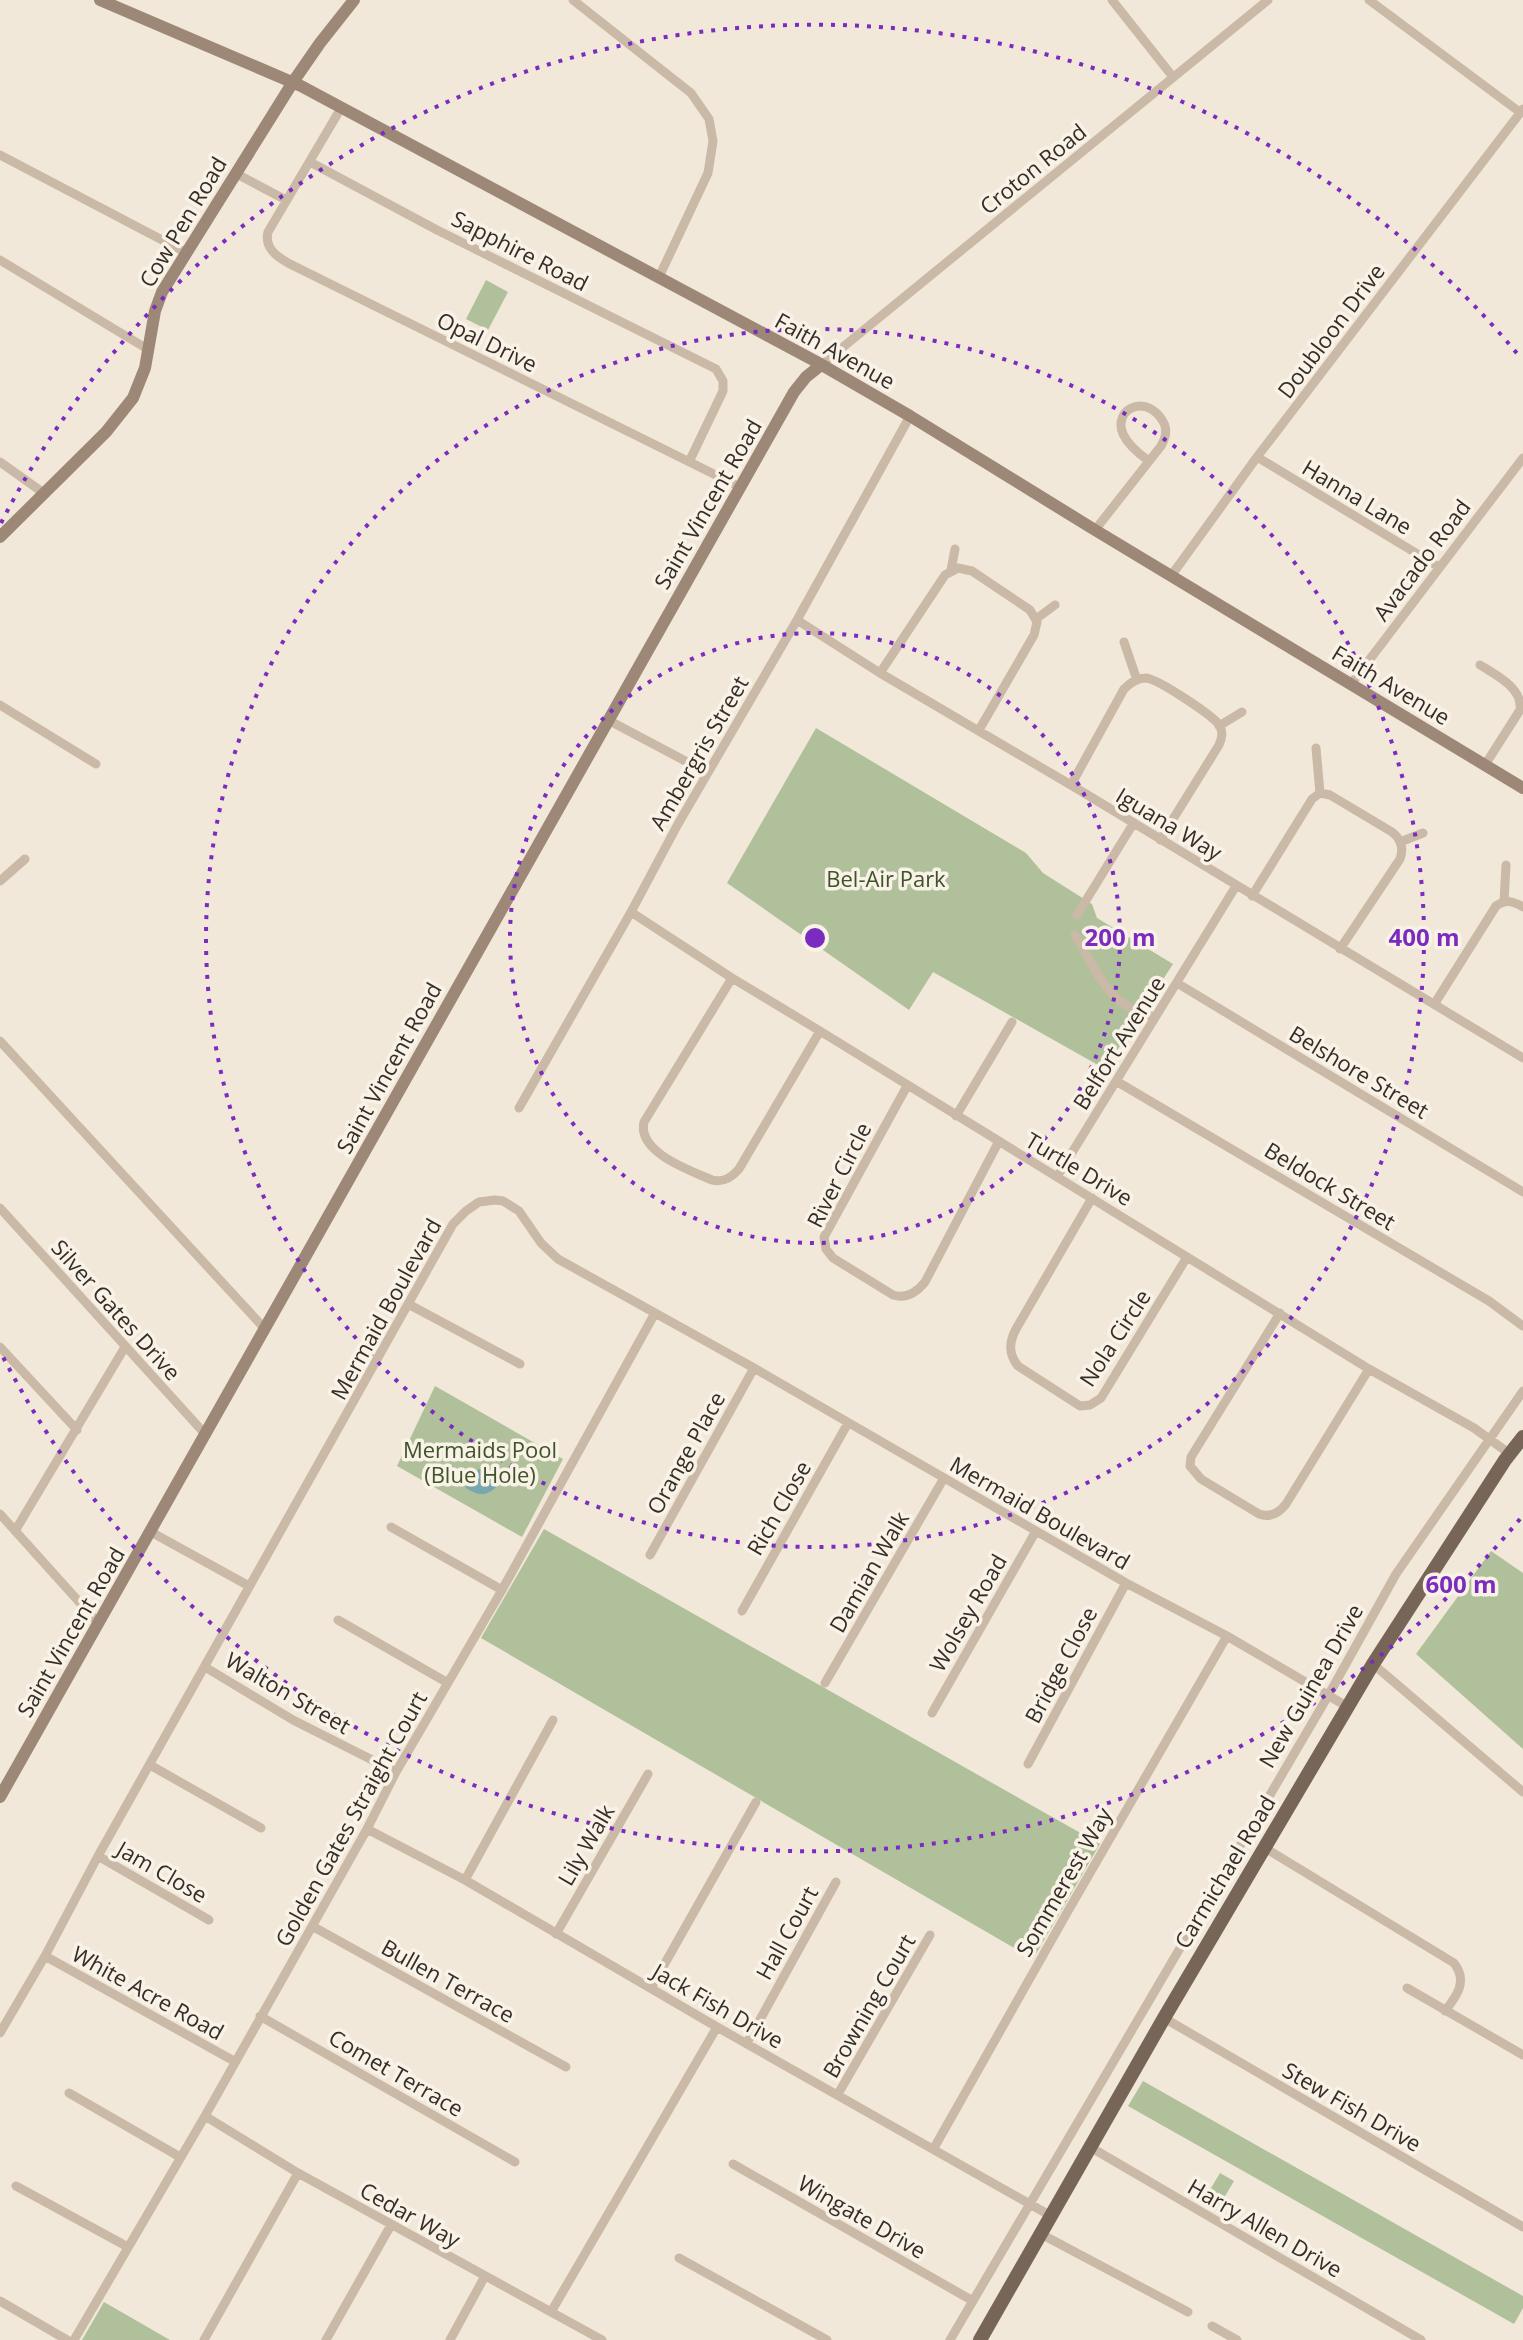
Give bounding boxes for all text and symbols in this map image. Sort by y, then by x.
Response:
street label: Croton Road [973,116,1092,220]
street label: Cow Pen Road [131,151,233,292]
street label: Sapphire Road [447,203,594,297]
street label: Doubloon Drive [1270,257,1391,404]
street label: Opal Drive [432,304,543,378]
street label: Faith Avenue [770,305,901,395]
street label: Saint Vincent Road [646,413,768,594]
street label: Hanna Lane [1297,452,1418,541]
street label: Avacado Road [1366,493,1477,626]
street label: Faith Avenue [1327,637,1456,731]
street label: Ambergris Street [642,670,755,835]
street label: Iguana Way [1111,780,1229,867]
park label: Bel-Air Park [826,863,946,893]
text: 200 m [1085,920,1155,953]
text: 400 m [1389,920,1459,953]
centre of rings [801,924,829,952]
street label: Belfort Avenue [1065,970,1171,1115]
street label: Saint Vincent Road [329,976,448,1159]
street label: Belshore Street [1284,1018,1435,1125]
street label: River Circle [799,1117,877,1232]
street label: Turtle Drive [1020,1124,1139,1212]
street label: Beldock Street [1259,1134,1402,1236]
street label: Mermaid Boulevard [323,1212,447,1405]
street label: Silver Gates Drive [45,1233,188,1386]
street label: Nola Circle [1072,1283,1157,1392]
street label: Orange Place [639,1386,731,1519]
park label: Mermaids Pool (Blue Hole) [403,1434,557,1489]
street label: Mermaid Boulevard [945,1448,1136,1576]
street label: Rich Close [739,1455,817,1560]
street label: Damian Walk [821,1505,915,1638]
street label: Saint Vincent Road [9,1541,131,1722]
street label: Wolsey Road [921,1548,1013,1677]
text: 600 m [1426,1567,1496,1600]
street label: New Guinea Drive [1251,1598,1369,1773]
street label: Bridge Close [1017,1601,1103,1728]
street label: Walton Street [220,1644,357,1740]
street label: Golden Gates Straight Court [267,1685,433,1952]
street label: Carmichael Road [1167,1789,1282,1954]
street label: Lily Walk [550,1798,621,1891]
street label: Sommerest Way [1008,1801,1118,1961]
street label: Jam Close [110,1832,213,1909]
street label: Hall Court [748,1880,824,1985]
street label: Browning Court [815,1928,921,2083]
street label: Bullen Terrace [377,1931,520,2029]
street label: White Acre Road [67,1938,230,2046]
street label: Jack Fish Drive [646,1955,789,2055]
street label: Comet Terrace [324,2021,469,2123]
street label: Stew Fish Drive [1278,2054,1427,2158]
street label: Wingate Drive [793,2167,932,2265]
street label: Harry Allen Drive [1183,2171,1348,2284]
street label: Cedar Way [355,2174,467,2254]

